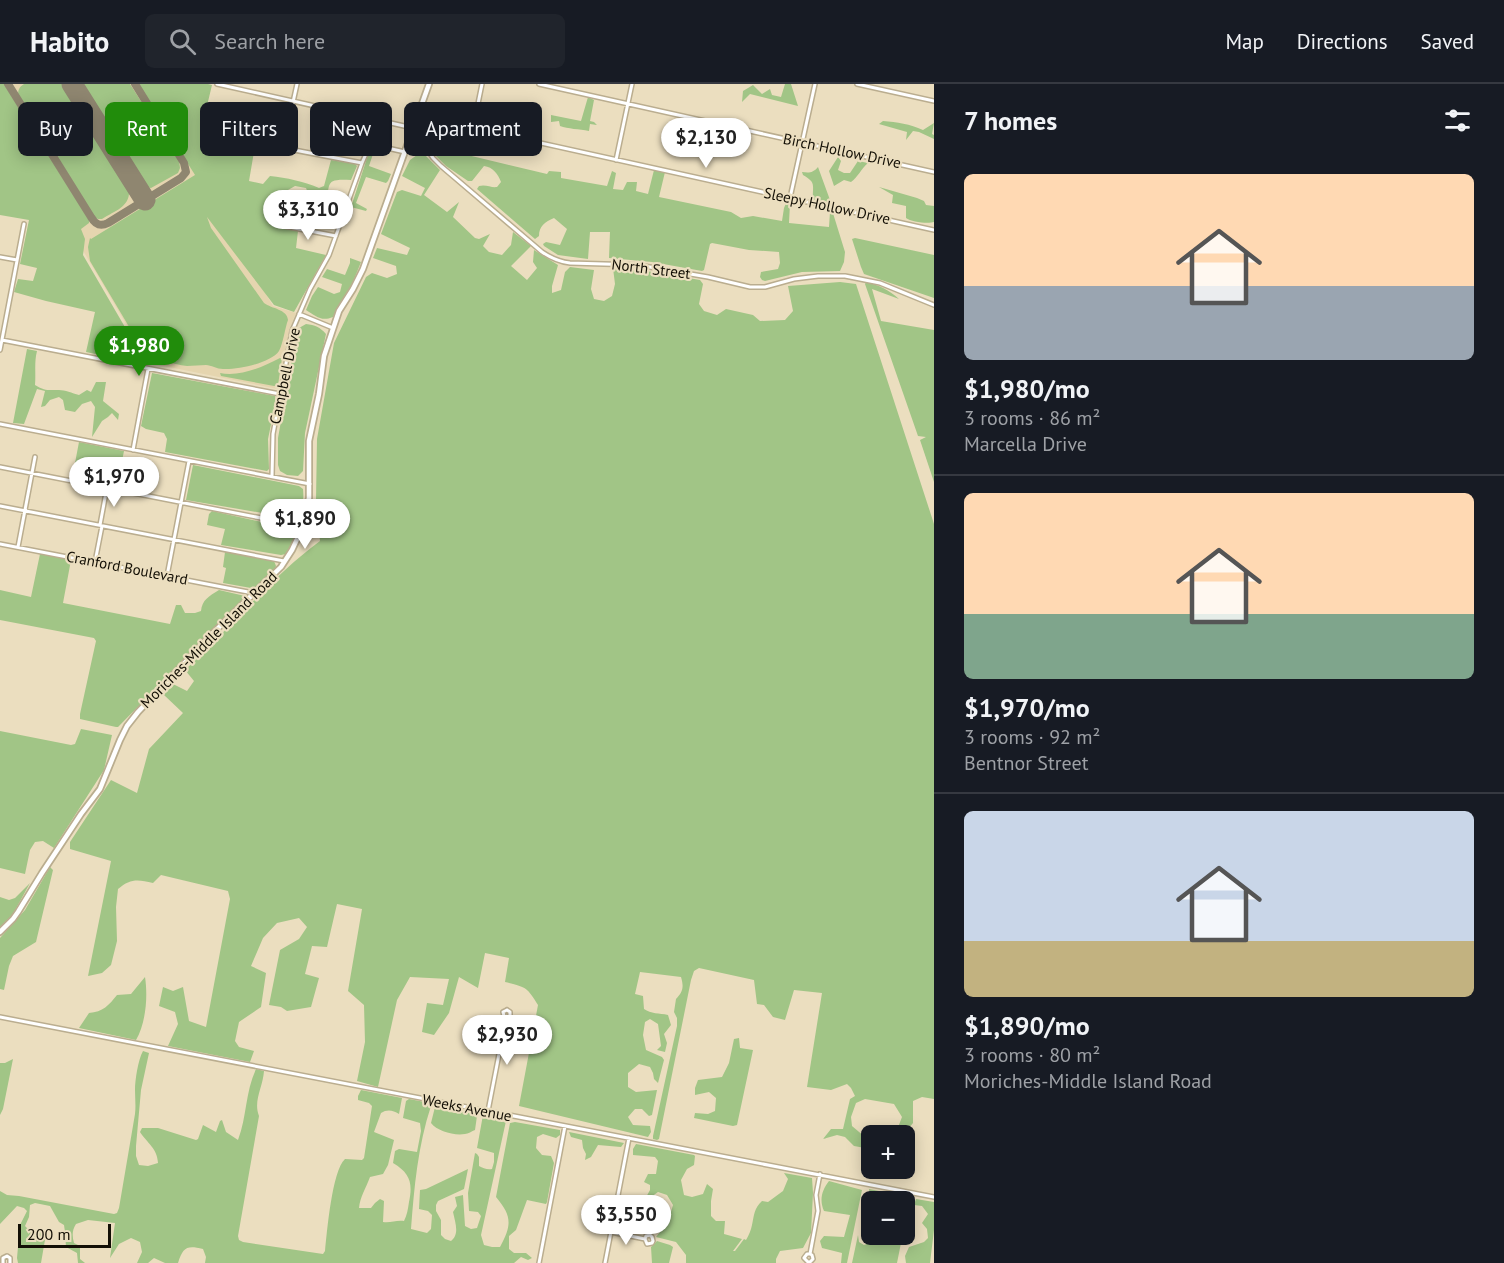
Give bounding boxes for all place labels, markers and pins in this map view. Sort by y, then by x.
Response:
pin: $2,130 [657,118,755,169]
pin: $3,310 [259,190,357,241]
pin: $1,980 [90,326,188,377]
pin: $1,970 [65,457,163,508]
pin: $1,890 [256,499,354,550]
pin: $2,930 [458,1015,556,1066]
pin: $3,550 [577,1195,675,1246]

